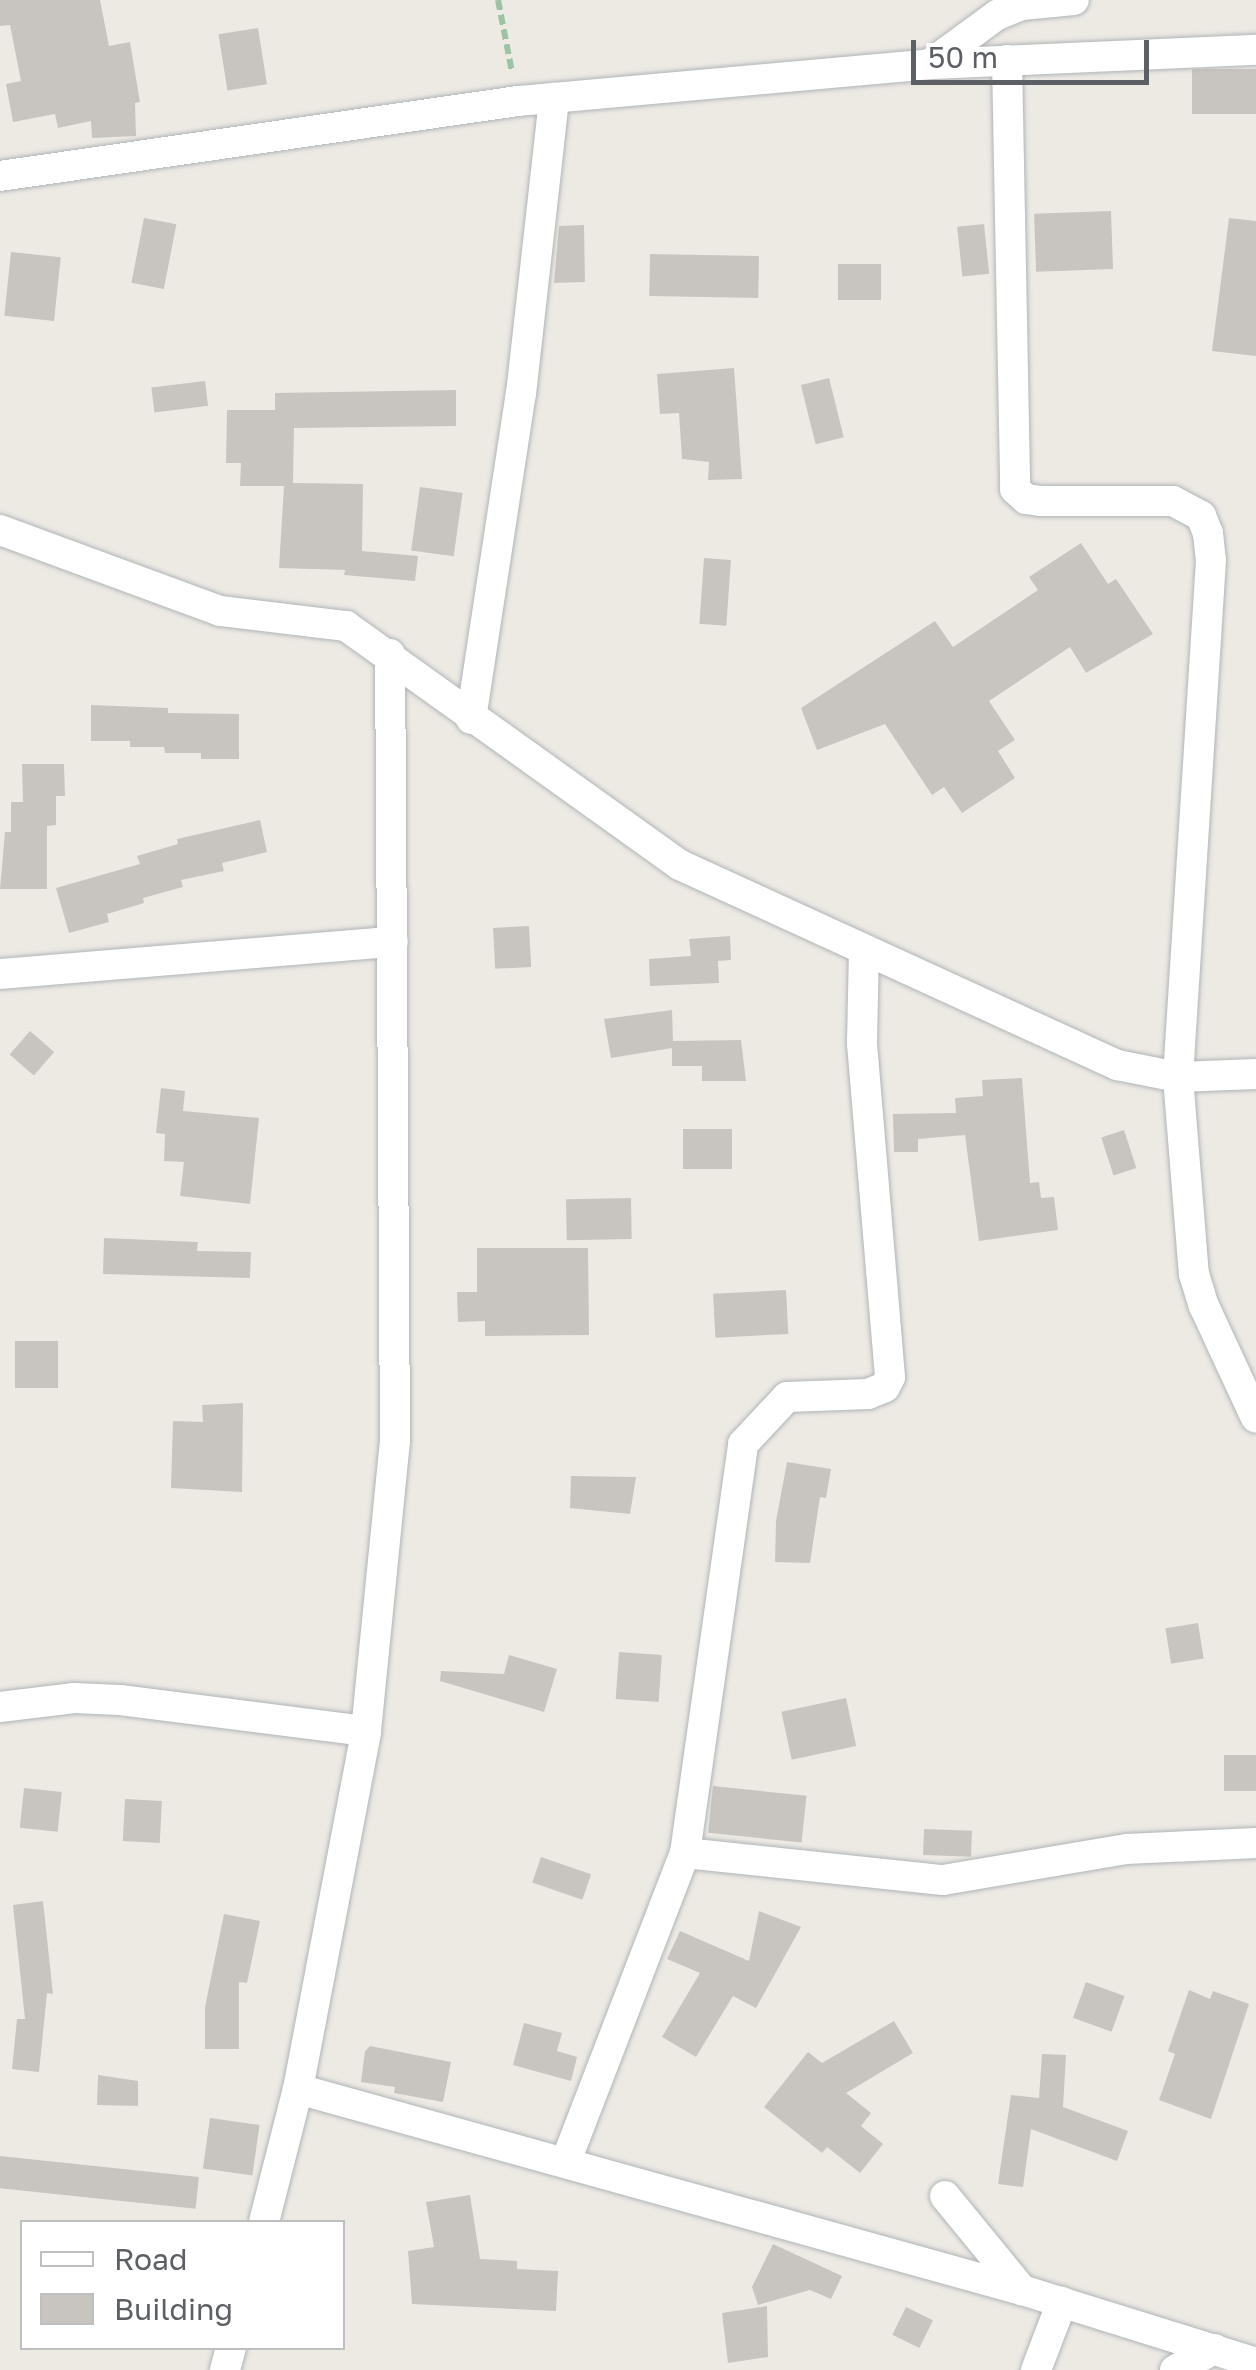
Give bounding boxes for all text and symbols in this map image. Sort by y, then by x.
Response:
scale bar [916,20,1154,82]
text: 50 m [928,39,998,75]
legend [20,2220,345,2350]
text: Road [114,2241,188,2277]
text: Building [114,2291,233,2327]

